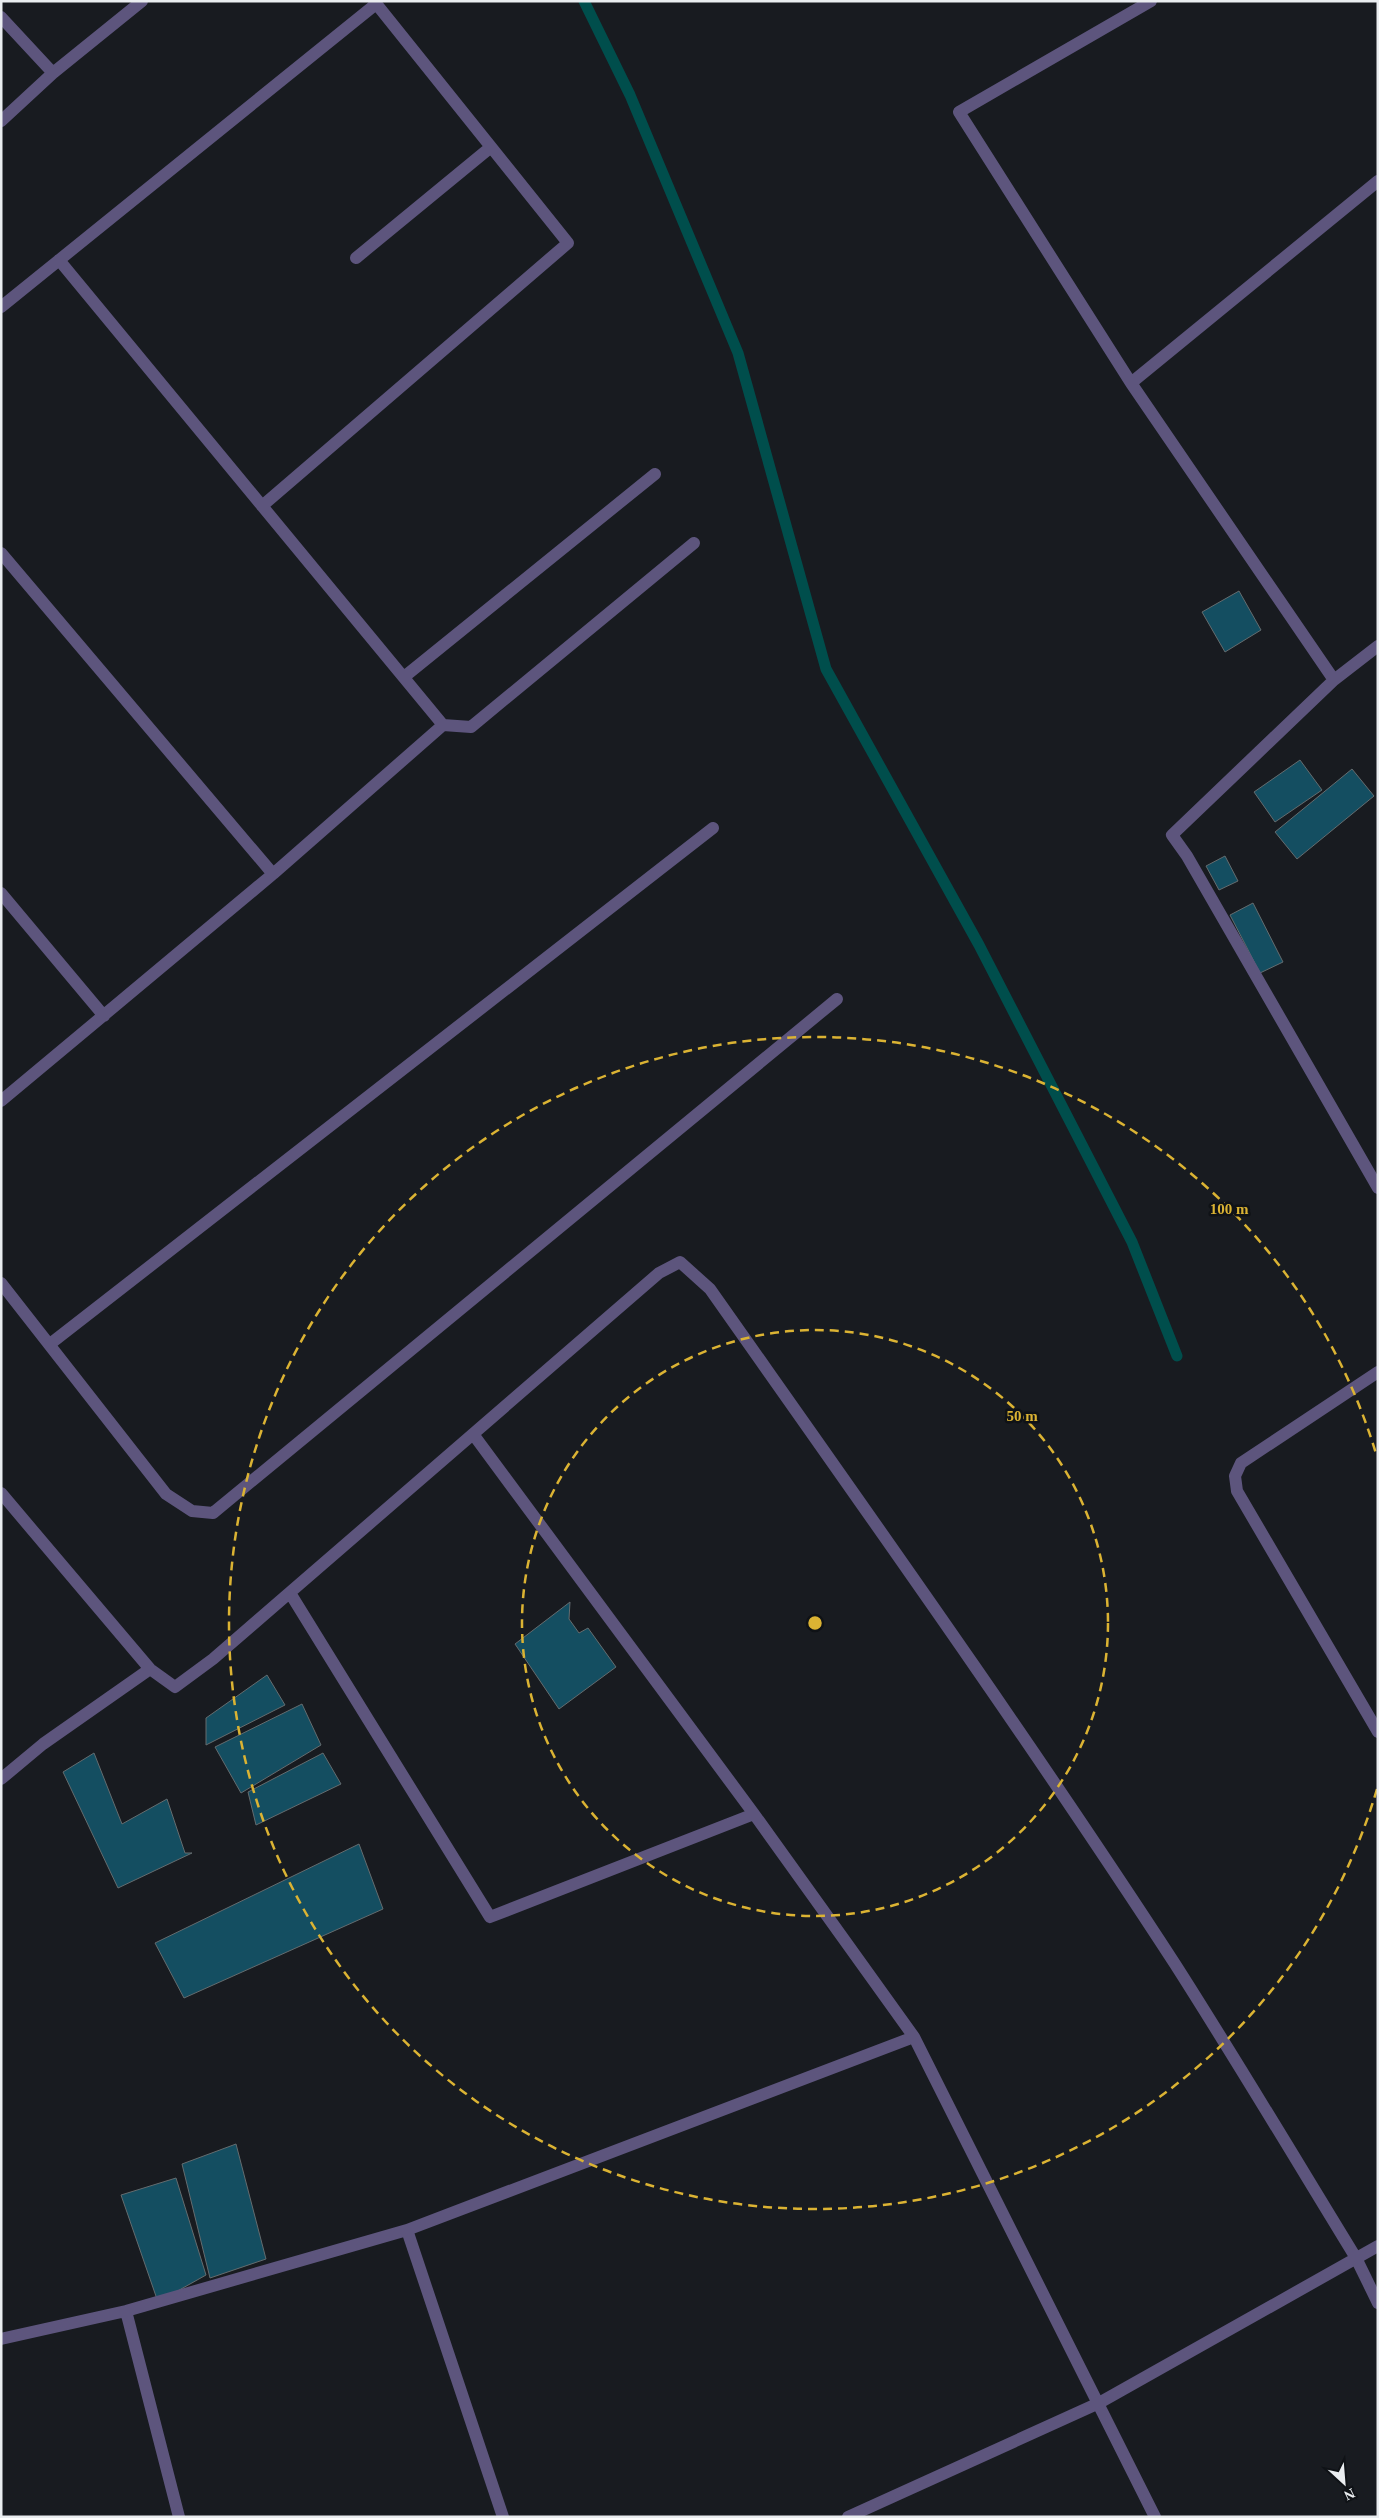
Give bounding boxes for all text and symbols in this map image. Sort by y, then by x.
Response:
text: 100 m [1210,1201,1249,1217]
text: 50 m [1006,1408,1038,1424]
centre of rings [806,1614,824,1632]
north arrow [1319,2458,1369,2508]
text: N [1342,2485,1357,2503]

